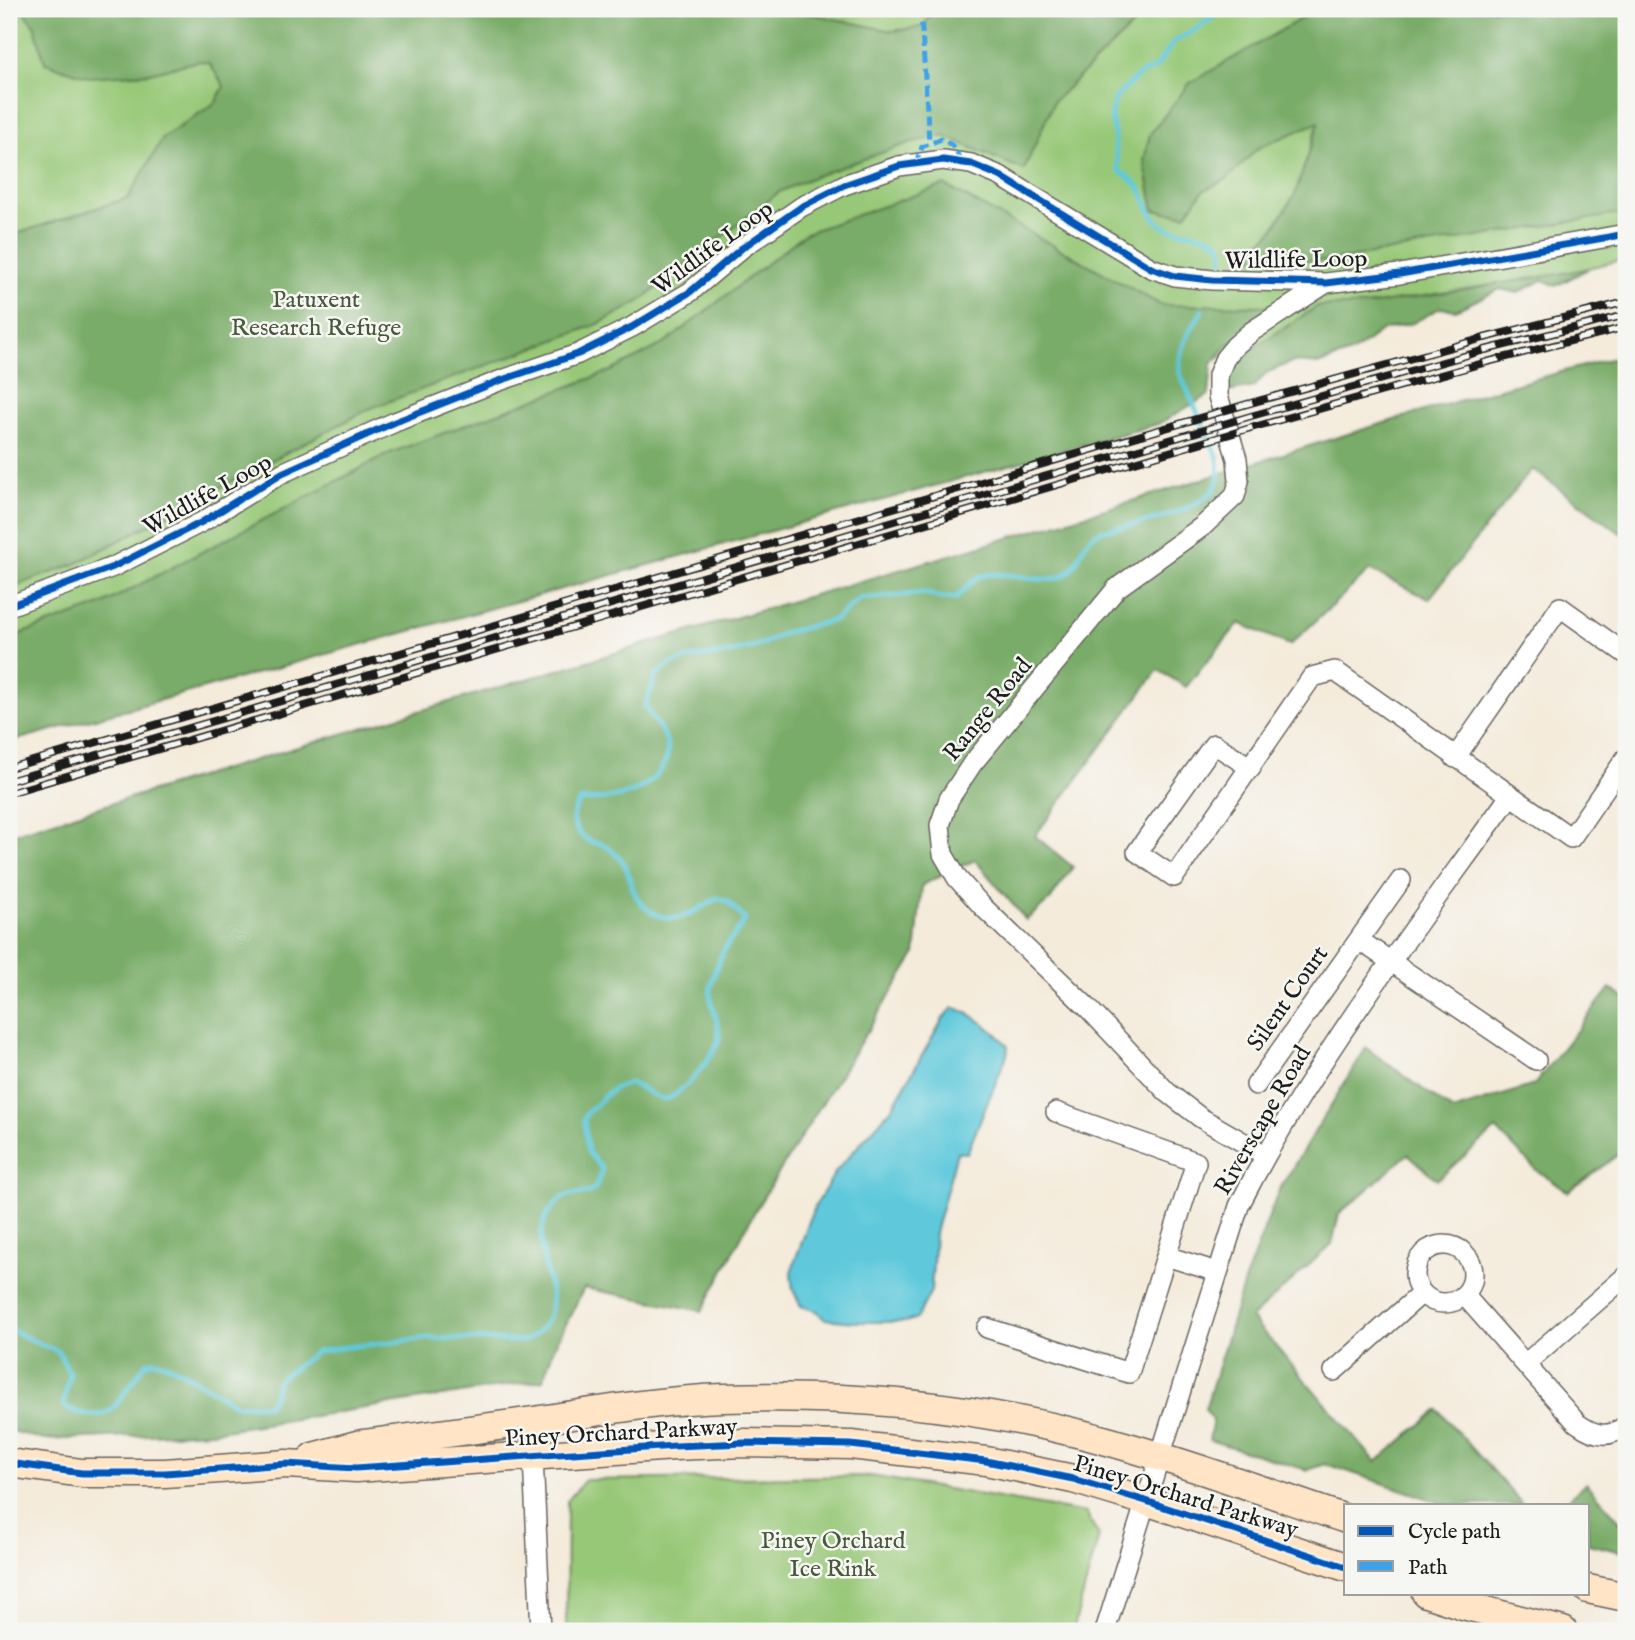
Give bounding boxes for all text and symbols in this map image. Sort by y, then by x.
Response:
street label: Wildlife Loop [646,194,780,303]
street label: Wildlife Loop [1224,244,1368,277]
park label: Patuxent Research Refuge [231,285,401,344]
street label: Wildlife Loop [138,447,278,543]
street label: Range Road [937,652,1040,768]
street label: Silent Court [1241,940,1336,1058]
street label: Riverscape Road [1208,1040,1319,1201]
street label: Piney Orchard Parkway [504,1412,739,1455]
street label: Piney Orchard Parkway [1069,1449,1302,1546]
legend [1344,1504,1590,1594]
text: Cycle path [1408,1519,1501,1546]
park label: Piney Orchard Ice Rink [761,1526,906,1585]
text: Path [1408,1555,1447,1582]

